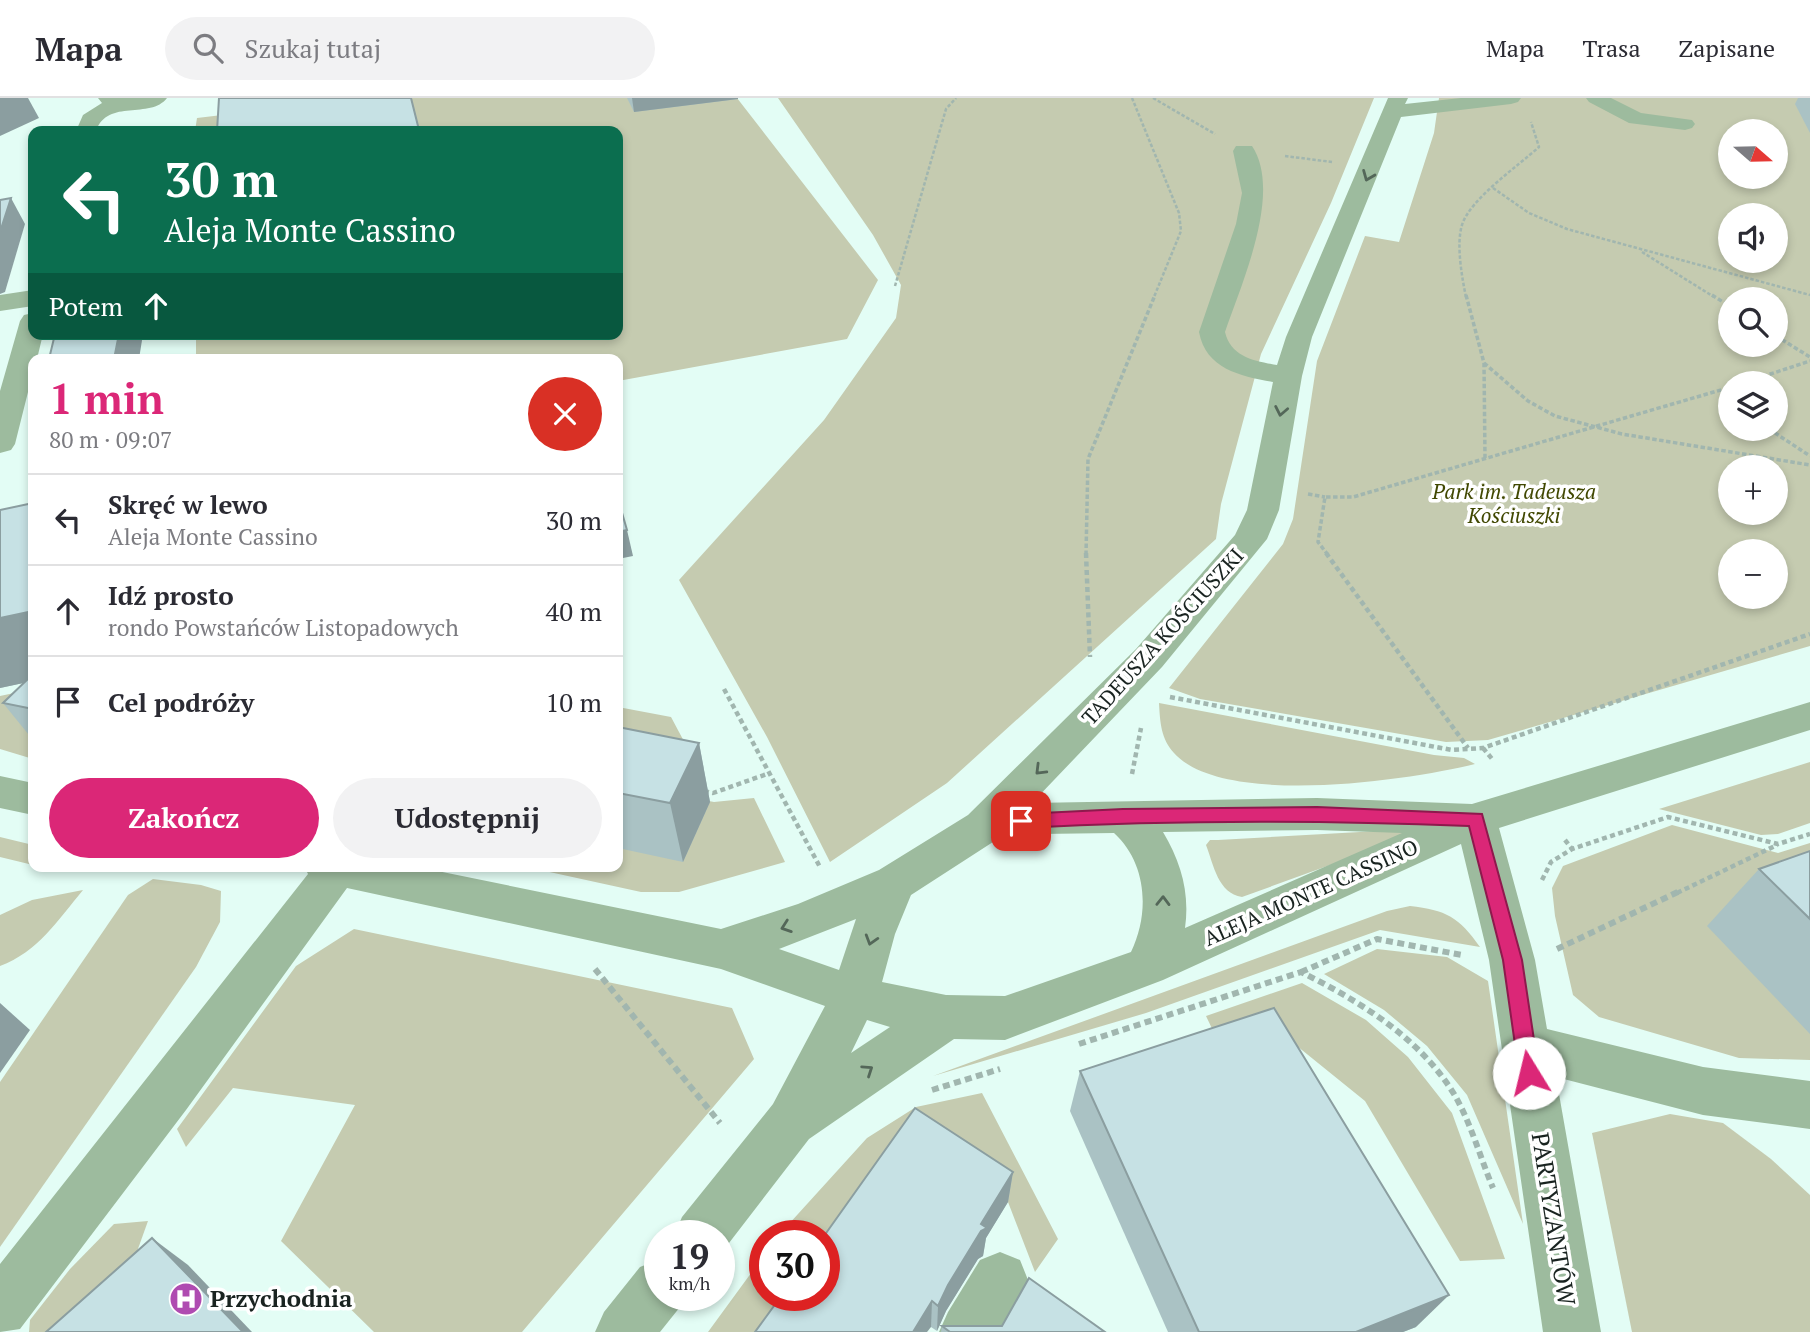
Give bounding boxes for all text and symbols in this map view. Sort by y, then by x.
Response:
search box [165,17,655,80]
text: Mapa [35,27,123,70]
icon: search [189,29,227,67]
text: Szukaj tutaj [245,31,381,65]
text: Mapa [1486,32,1545,64]
text: Trasa [1583,32,1641,64]
text: Zapisane [1679,32,1775,64]
north arrow [1718,119,1788,189]
map controls [1718,119,1788,609]
text: 30 m [164,146,278,211]
icon: left [49,154,140,245]
one-way arrow [1362,169,1376,181]
button: sound [1718,203,1788,273]
text: Aleja Monte Cassino [164,209,456,251]
icon: ahead [137,287,175,325]
button: search [1718,287,1788,357]
text: Potem [49,289,123,323]
text: 1 min [49,370,164,426]
button: layers [1718,371,1788,441]
button: close [528,377,602,451]
one-way arrow [1275,405,1290,417]
text: 80 m · 09:07 [49,424,172,455]
button: + [1718,455,1788,525]
park label: Park im. Tadeusza Kościuszki [1431,477,1596,529]
text: Skręć w lewo [108,487,268,521]
icon: left [49,501,87,539]
text: 30 m [546,503,602,537]
text: Aleja Monte Cassino [108,521,318,552]
button: − [1718,539,1788,609]
street label: TADEUSZA KOŚCIUSZKI [1075,542,1249,731]
text: Idź prosto [108,578,234,612]
icon: ahead [49,592,87,630]
text: 40 m [546,594,602,628]
text: rondo Powstańców Listopadowych [108,612,459,643]
icon: arrive [49,683,87,721]
text: Cel podróży [108,685,254,719]
text: 10 m [546,685,602,719]
one-way arrow [1036,762,1048,774]
button: Zakończ [49,778,319,858]
button: Udostępnij [333,778,602,858]
pin [991,791,1051,851]
icon: arrive [1002,802,1040,840]
street label: ALEJA MONTE CASSINO [1199,832,1422,952]
one-way arrow [1155,895,1171,906]
one-way arrow [780,919,792,933]
one-way arrow [865,933,880,945]
position arrow [1492,1036,1566,1110]
one-way arrow [860,1066,873,1078]
street label: PARTYZANTÓW [1525,1130,1584,1308]
speed limit sign: 30 [749,1220,840,1311]
text: 19 [670,1233,709,1279]
text: km/h [669,1271,710,1295]
hospital icon: Przychodnia [167,1280,205,1318]
place label: Przychodnia [210,1282,353,1314]

